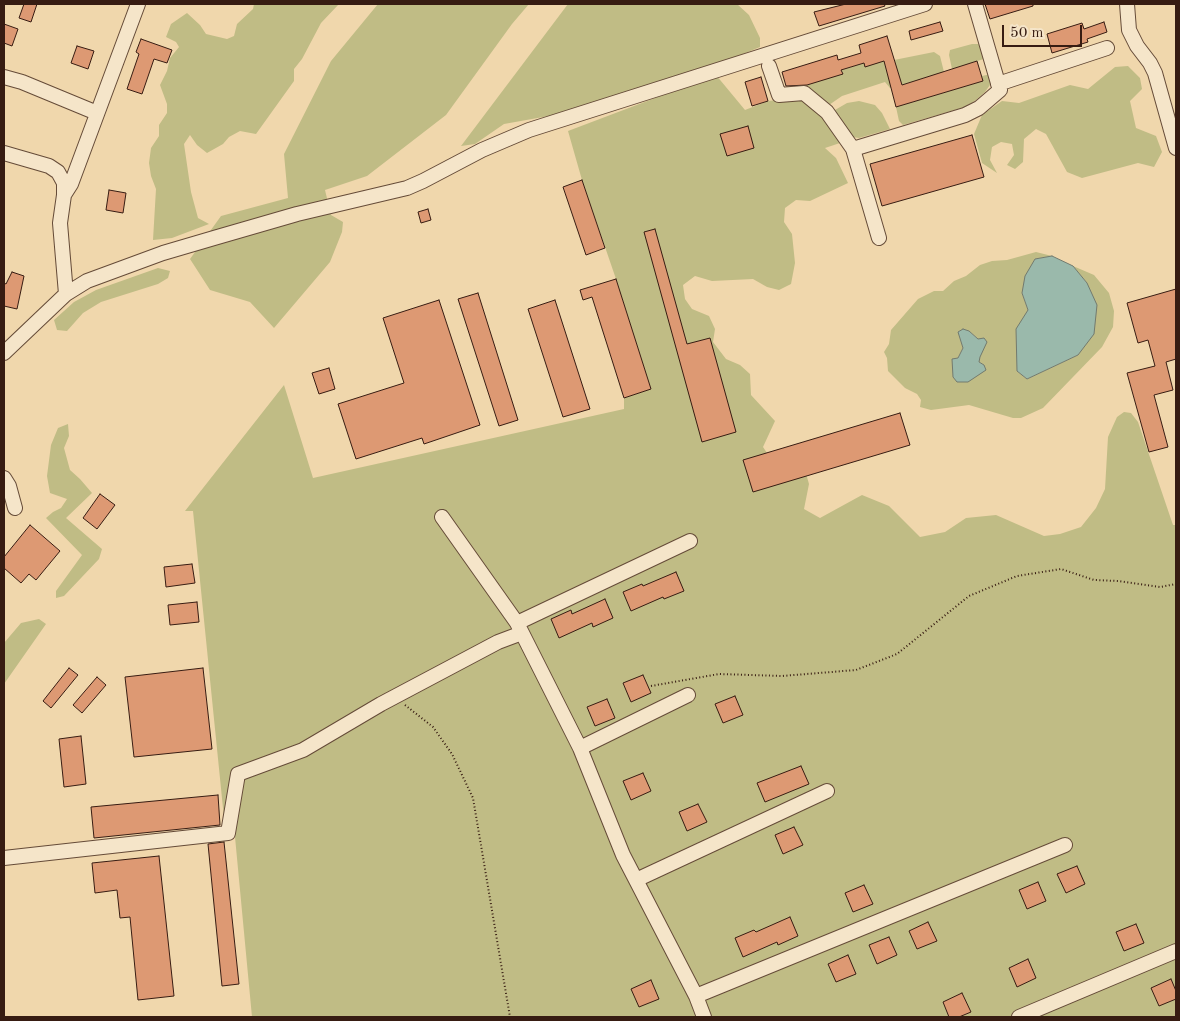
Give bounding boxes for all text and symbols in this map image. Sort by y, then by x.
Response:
scale bar [1005,15,1085,47]
text: 50 m [1010,26,1044,41]

